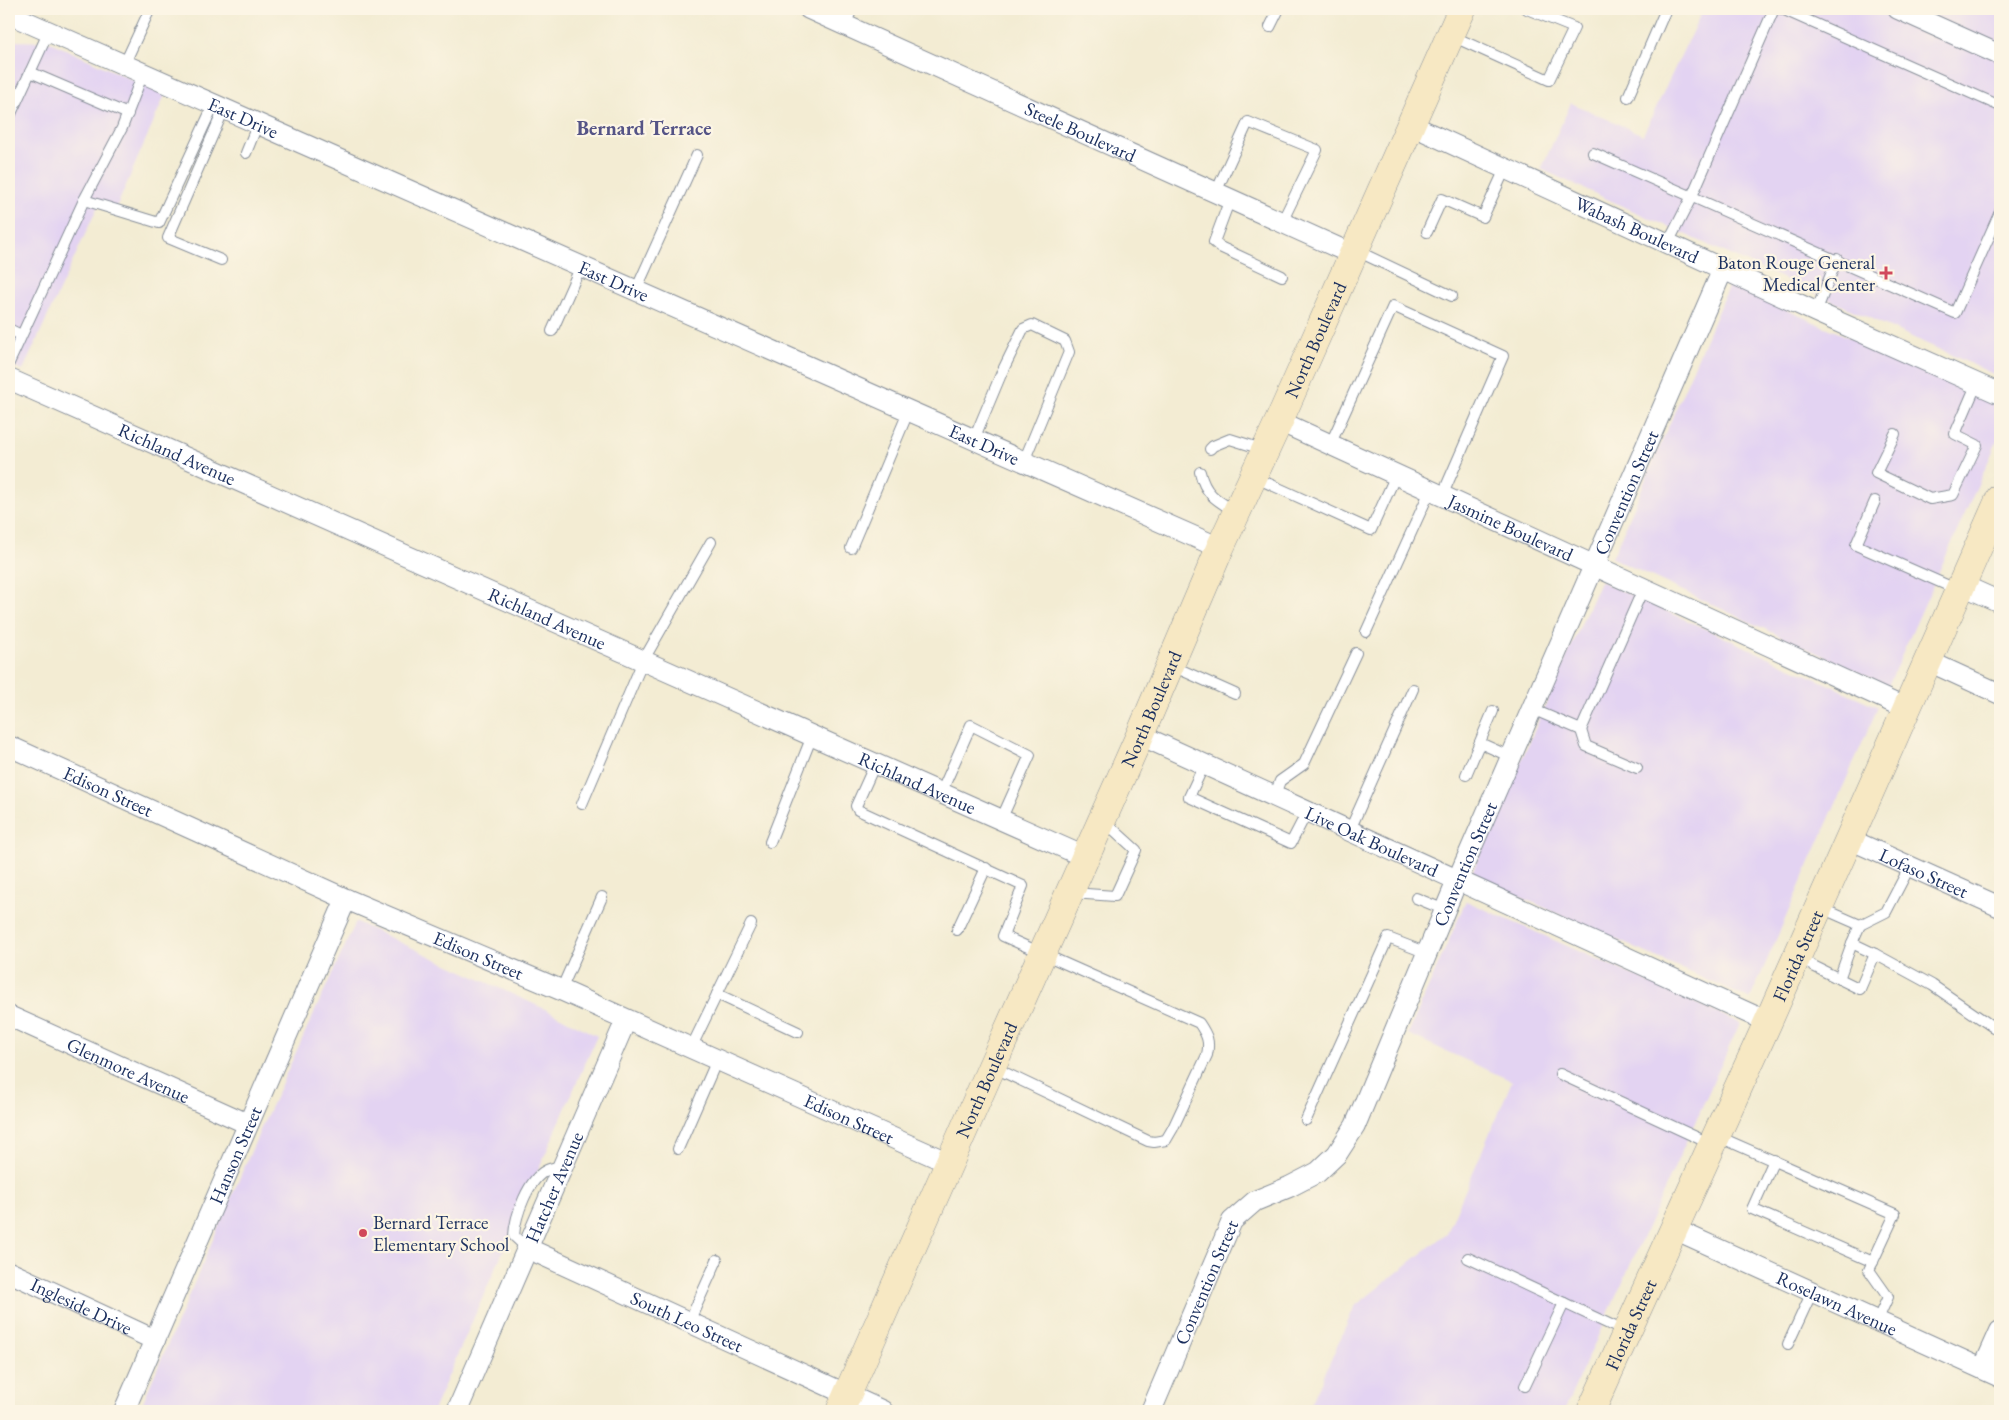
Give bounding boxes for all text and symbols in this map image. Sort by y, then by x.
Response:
street label: East Drive [204,91,282,144]
street label: Steele Boulevard [1021,96,1141,168]
district label: Bernard Terrace [576,115,712,141]
street label: Wabash Boulevard [1571,190,1703,269]
place label: Baton Rouge General Medical Center [1717,250,1876,297]
street label: East Drive [575,254,653,307]
marker: Baton Rouge General Medical Center [1879,266,1893,280]
street label: North Boulevard [1278,277,1352,402]
street label: Richland Avenue [115,417,240,491]
street label: East Drive [945,418,1023,471]
street label: Convention Street [1588,426,1664,559]
street label: Jasmine Boulevard [1442,487,1578,567]
street label: Richland Avenue [485,581,610,655]
street label: North Boulevard [1115,646,1187,771]
street label: Richland Avenue [855,746,980,820]
street label: Edison Street [59,760,157,822]
street label: Convention Street [1427,798,1503,930]
street label: Live Oak Boulevard [1301,800,1443,882]
street label: Lofaso Street [1875,842,1972,904]
street label: Florida Street [1766,906,1829,1005]
street label: Edison Street [430,925,527,985]
street label: North Boulevard [949,1017,1023,1142]
street label: Glenmore Avenue [63,1031,194,1109]
street label: Edison Street [800,1088,898,1149]
street label: Hanson Street [203,1102,267,1208]
street label: Hatcher Avenue [519,1128,589,1246]
place label: Bernard Terrace Elementary School [373,1210,510,1257]
street label: Convention Street [1168,1216,1244,1349]
marker: Bernard Terrace Elementary School [357,1227,369,1239]
street label: Roselawn Avenue [1773,1265,1901,1341]
street label: Ingleside Drive [27,1271,136,1340]
street label: Florida Street [1599,1275,1662,1374]
street label: South Leo Street [627,1285,747,1358]

